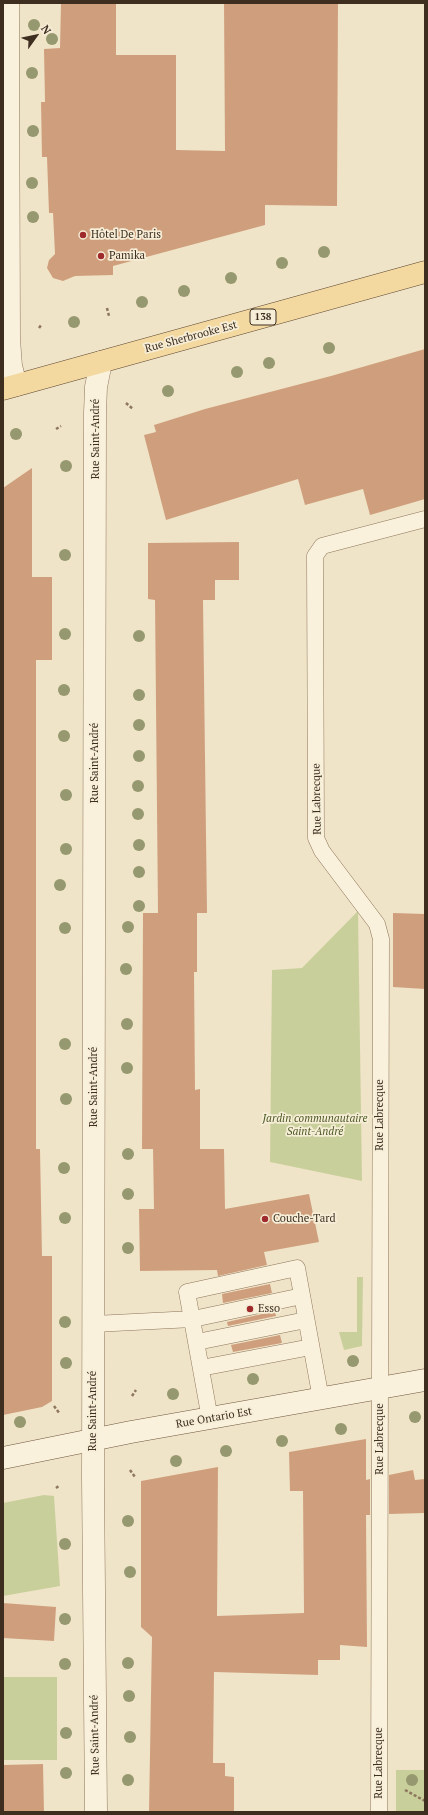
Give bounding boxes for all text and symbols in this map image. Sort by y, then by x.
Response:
north arrow [16,16,56,56]
text: N [38,22,54,37]
place label: Hôtel De Paris [91,228,161,242]
marker: Hôtel De Paris [78,230,88,240]
place label: Pamika [109,249,145,263]
marker: Pamika [96,251,106,261]
road number: 138 [250,309,276,325]
street label: Rue Sherbrooke Est [143,318,239,356]
street label: Rue Saint-André [89,399,103,479]
street label: Rue Saint-André [88,723,102,803]
street label: Rue Labrecque [310,763,324,835]
street label: Rue Saint-André [87,1047,101,1127]
street label: Rue Labrecque [373,1079,387,1151]
park label: Jardin communautaire Saint-André [262,1112,368,1138]
place label: Couche-Tard [273,1212,336,1226]
marker: Couche-Tard [260,1214,270,1224]
place label: Esso [258,1302,280,1316]
marker: Esso [245,1304,255,1314]
street label: Rue Saint-André [86,1371,100,1451]
street label: Rue Labrecque [373,1403,387,1475]
street label: Rue Ontario Est [175,1405,253,1431]
street label: Rue Saint-André [88,1695,102,1775]
street label: Rue Labrecque [372,1727,386,1799]

